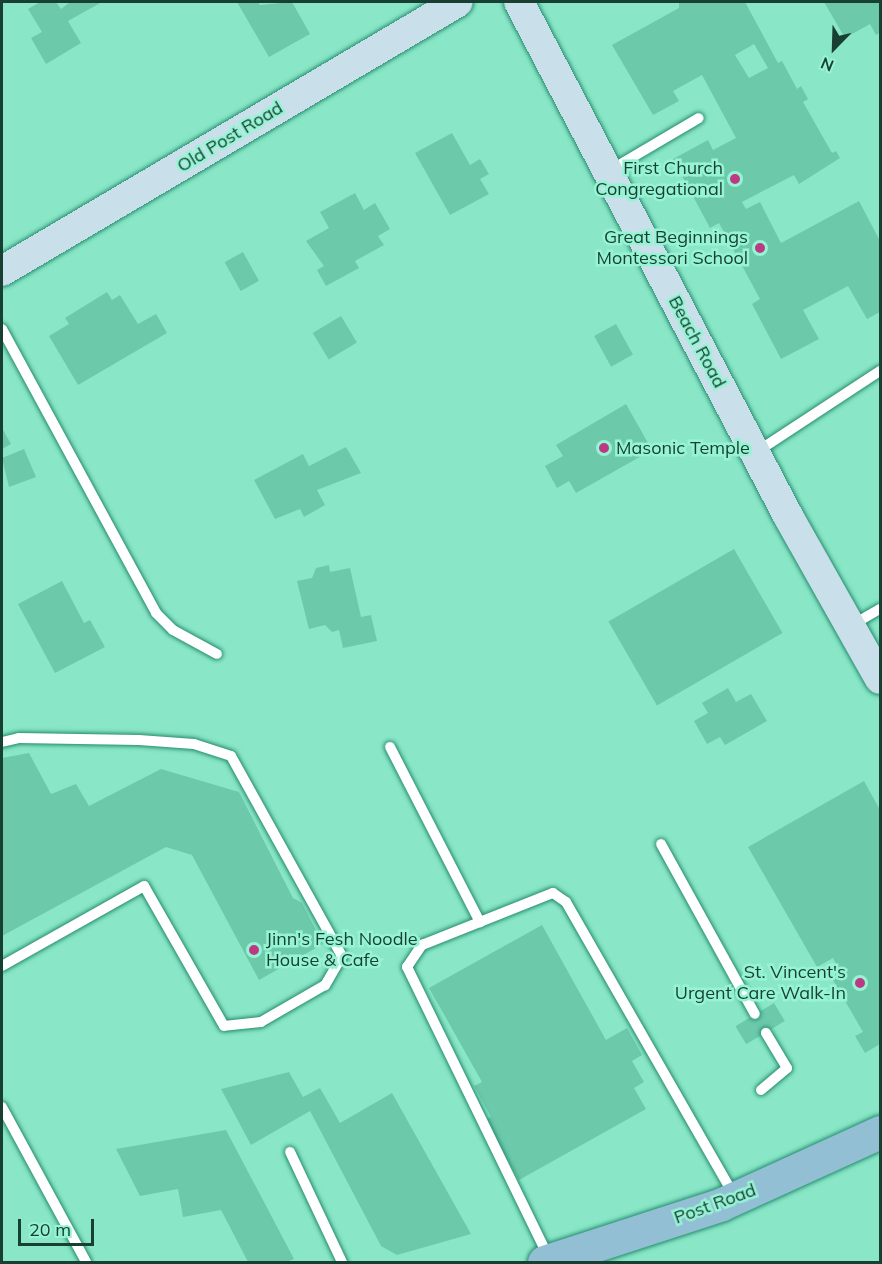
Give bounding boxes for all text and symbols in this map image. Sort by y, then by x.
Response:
north arrow [804,18,864,78]
text: N [817,53,836,76]
street label: Old Post Road [173,97,287,177]
place label: First Church Congregational [595,158,723,201]
marker: First Church Congregational [728,172,742,186]
place label: Great Beginnings Montessori School [597,227,748,270]
marker: Great Beginnings Montessori School [753,241,767,255]
street label: Beach Road [664,292,730,392]
place label: Masonic Temple [616,437,750,459]
marker: Masonic Temple [597,441,611,455]
place label: Jinn's Fesh Noodle House & Cafe [266,929,418,972]
marker: Jinn's Fesh Noodle House & Cafe [247,943,261,957]
place label: St. Vincent's Urgent Care Walk-In [675,962,846,1004]
marker: St. Vincent's Urgent Care Walk-In [851,974,869,992]
street label: Post Road [671,1179,759,1229]
scale bar [21,1207,98,1245]
text: 20 m [29,1218,71,1241]

